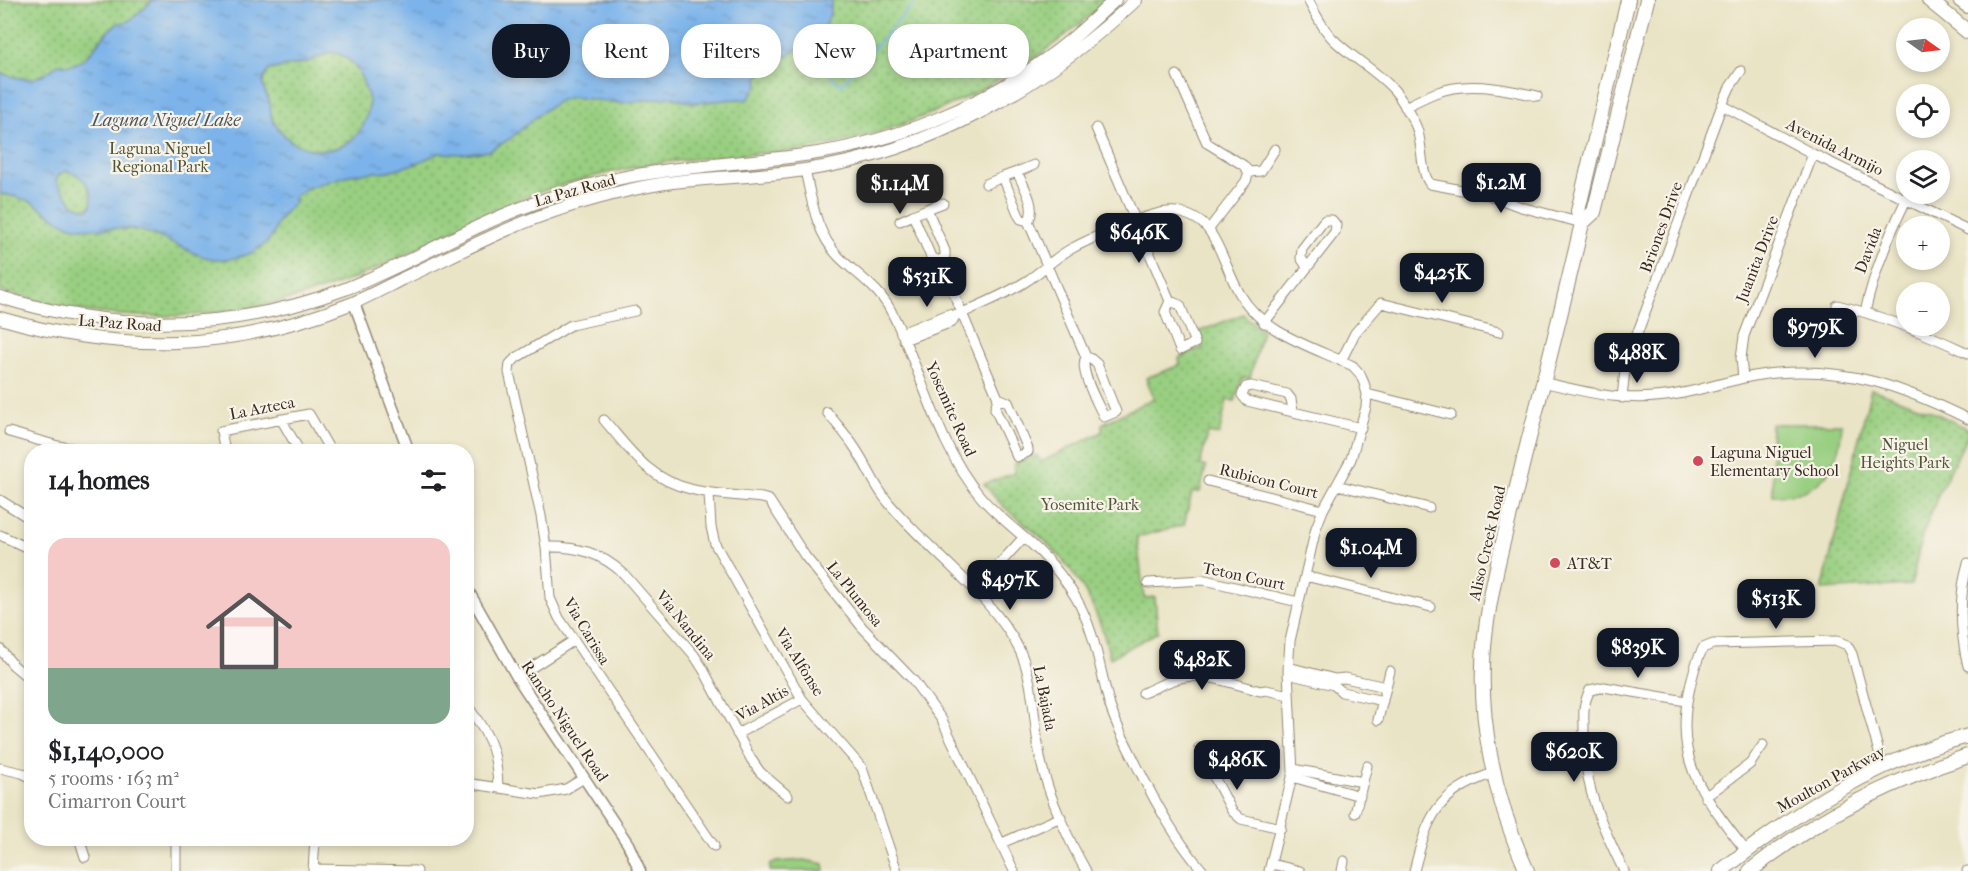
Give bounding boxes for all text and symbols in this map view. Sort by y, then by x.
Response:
north arrow [1896,18,1950,72]
map controls [1896,18,1950,336]
chip: Buy [492,24,570,78]
chip: Rent [582,24,669,78]
chip: Filters [681,24,781,78]
chip: New [793,24,876,78]
chip: Apartment [888,24,1029,78]
button: locate [1896,84,1950,138]
water label: Laguna Niguel Lake [89,110,241,131]
street label: Avenida Armijo [1782,114,1887,180]
park label: Laguna Niguel Regional Park [109,139,211,176]
button: layers [1896,150,1950,204]
pin: $1.2M [1459,163,1543,214]
pin: $1.14M [851,164,949,215]
street label: La Paz Road [532,169,618,211]
text: $1.2M [1476,171,1526,194]
text: $1.14M [870,172,930,195]
street label: Briones Drive [1636,179,1686,275]
pin: $646K [1097,213,1181,264]
street label: Juanita Drive [1731,213,1782,307]
button: + [1896,216,1950,270]
text: $646K [1110,221,1168,244]
street label: Davida [1851,224,1886,276]
pin: $425K [1400,253,1484,304]
pin: $531K [885,257,969,308]
text: $425K [1414,261,1470,284]
text: $531K [902,265,952,288]
button: − [1896,282,1950,336]
pin: $979K [1773,308,1857,359]
street label: La Paz Road [78,311,163,335]
text: $979K [1787,316,1843,339]
pin: $488K [1595,333,1679,384]
text: $488K [1608,341,1666,364]
street label: Yosemite Road [921,358,981,460]
street label: La Azteca [228,392,297,424]
park label: Niguel Heights Park [1860,435,1950,472]
place label: Laguna Niguel Elementary School [1710,443,1839,480]
marker: Laguna Niguel Elementary School [1691,454,1705,468]
street label: Rubicon Court [1217,460,1321,503]
icon: filters [417,464,450,497]
text: 14 homes [48,465,150,496]
street label: Aliso Creek Road [1464,483,1510,603]
park label: Yosemite Park [1040,495,1140,514]
pin: $1.04M [1322,528,1420,579]
text: $1.04M [1340,536,1402,559]
place label: AT&T [1566,554,1612,573]
marker: AT&T [1548,556,1562,570]
street label: La Plumosa [823,558,887,631]
street label: Teton Court [1201,558,1287,594]
pin: $497K [968,560,1052,611]
text: $497K [981,568,1039,591]
icon: home [195,577,303,685]
pin: $513K [1734,579,1818,630]
street label: Via Nandina [651,585,720,664]
text: $513K [1751,587,1801,610]
street label: Via Carissa [559,593,615,668]
street label: Via Alfonse [771,624,828,700]
pin: $839K [1596,628,1680,679]
text: $839K [1611,636,1665,659]
pin: $482K [1160,640,1244,691]
text: $482K [1173,648,1231,671]
street label: Rancho Niguel Road [518,657,613,785]
street label: La Bajada [1029,664,1061,733]
street label: Via Altis [732,681,792,726]
pin: $620K [1532,732,1616,783]
text: $1,140,000 [48,736,164,767]
pin: $486K [1195,740,1279,791]
text: $620K [1545,740,1603,763]
street label: Moulton Parkway [1773,741,1889,817]
text: $486K [1208,748,1266,771]
text: 5 rooms · 163 m² [48,767,179,790]
text: Cimarron Court [48,790,186,813]

